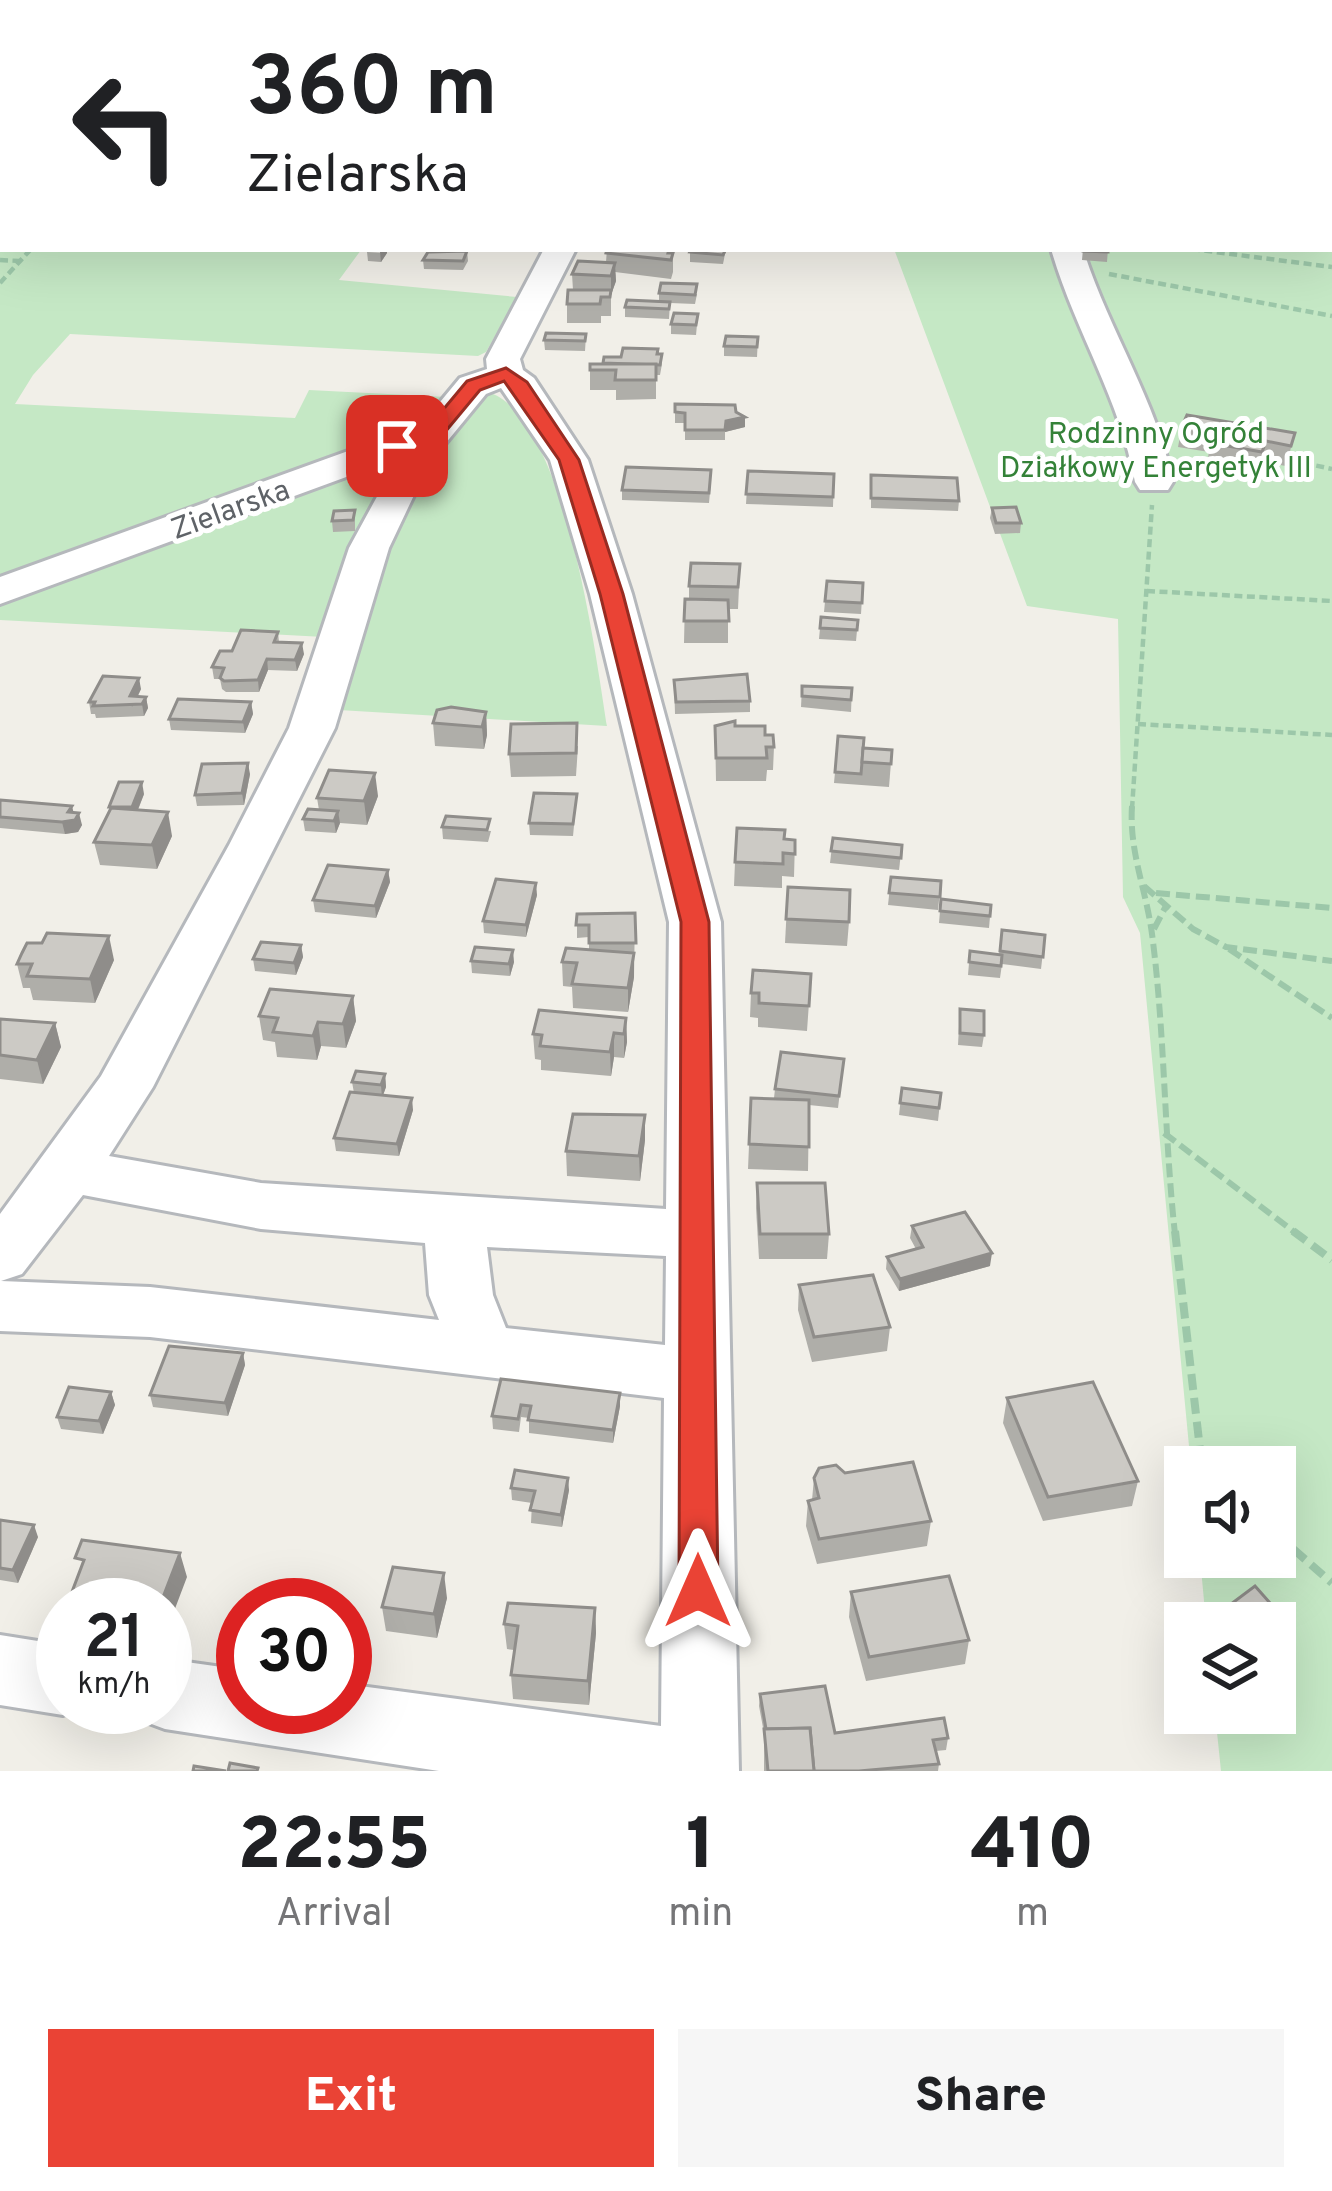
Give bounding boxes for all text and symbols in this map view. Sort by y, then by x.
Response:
text: 360 m [246,39,498,145]
icon: left [48,48,204,204]
text: Zielarska [246,143,469,212]
pin [346,395,448,497]
icon: arrive [364,413,430,479]
park label: Rodzinny Ogród Działkowy Energetyk III [1000,417,1312,488]
street label: Zielarska [166,473,295,550]
map controls [1164,1446,1296,1734]
button: sound [1164,1446,1296,1578]
position arrow [635,1528,761,1654]
speed limit sign: 30 [216,1578,372,1734]
button: layers [1164,1602,1296,1734]
text: 21 [84,1603,144,1679]
text: km/h [78,1667,150,1704]
text: 22:55 [237,1803,431,1895]
text: 1 [686,1803,715,1895]
text: 410 [971,1803,1095,1895]
text: Arrival [276,1891,392,1940]
text: min [668,1891,733,1940]
text: m [1016,1891,1049,1940]
button: Exit [48,2029,654,2167]
button: Share [678,2029,1284,2167]

